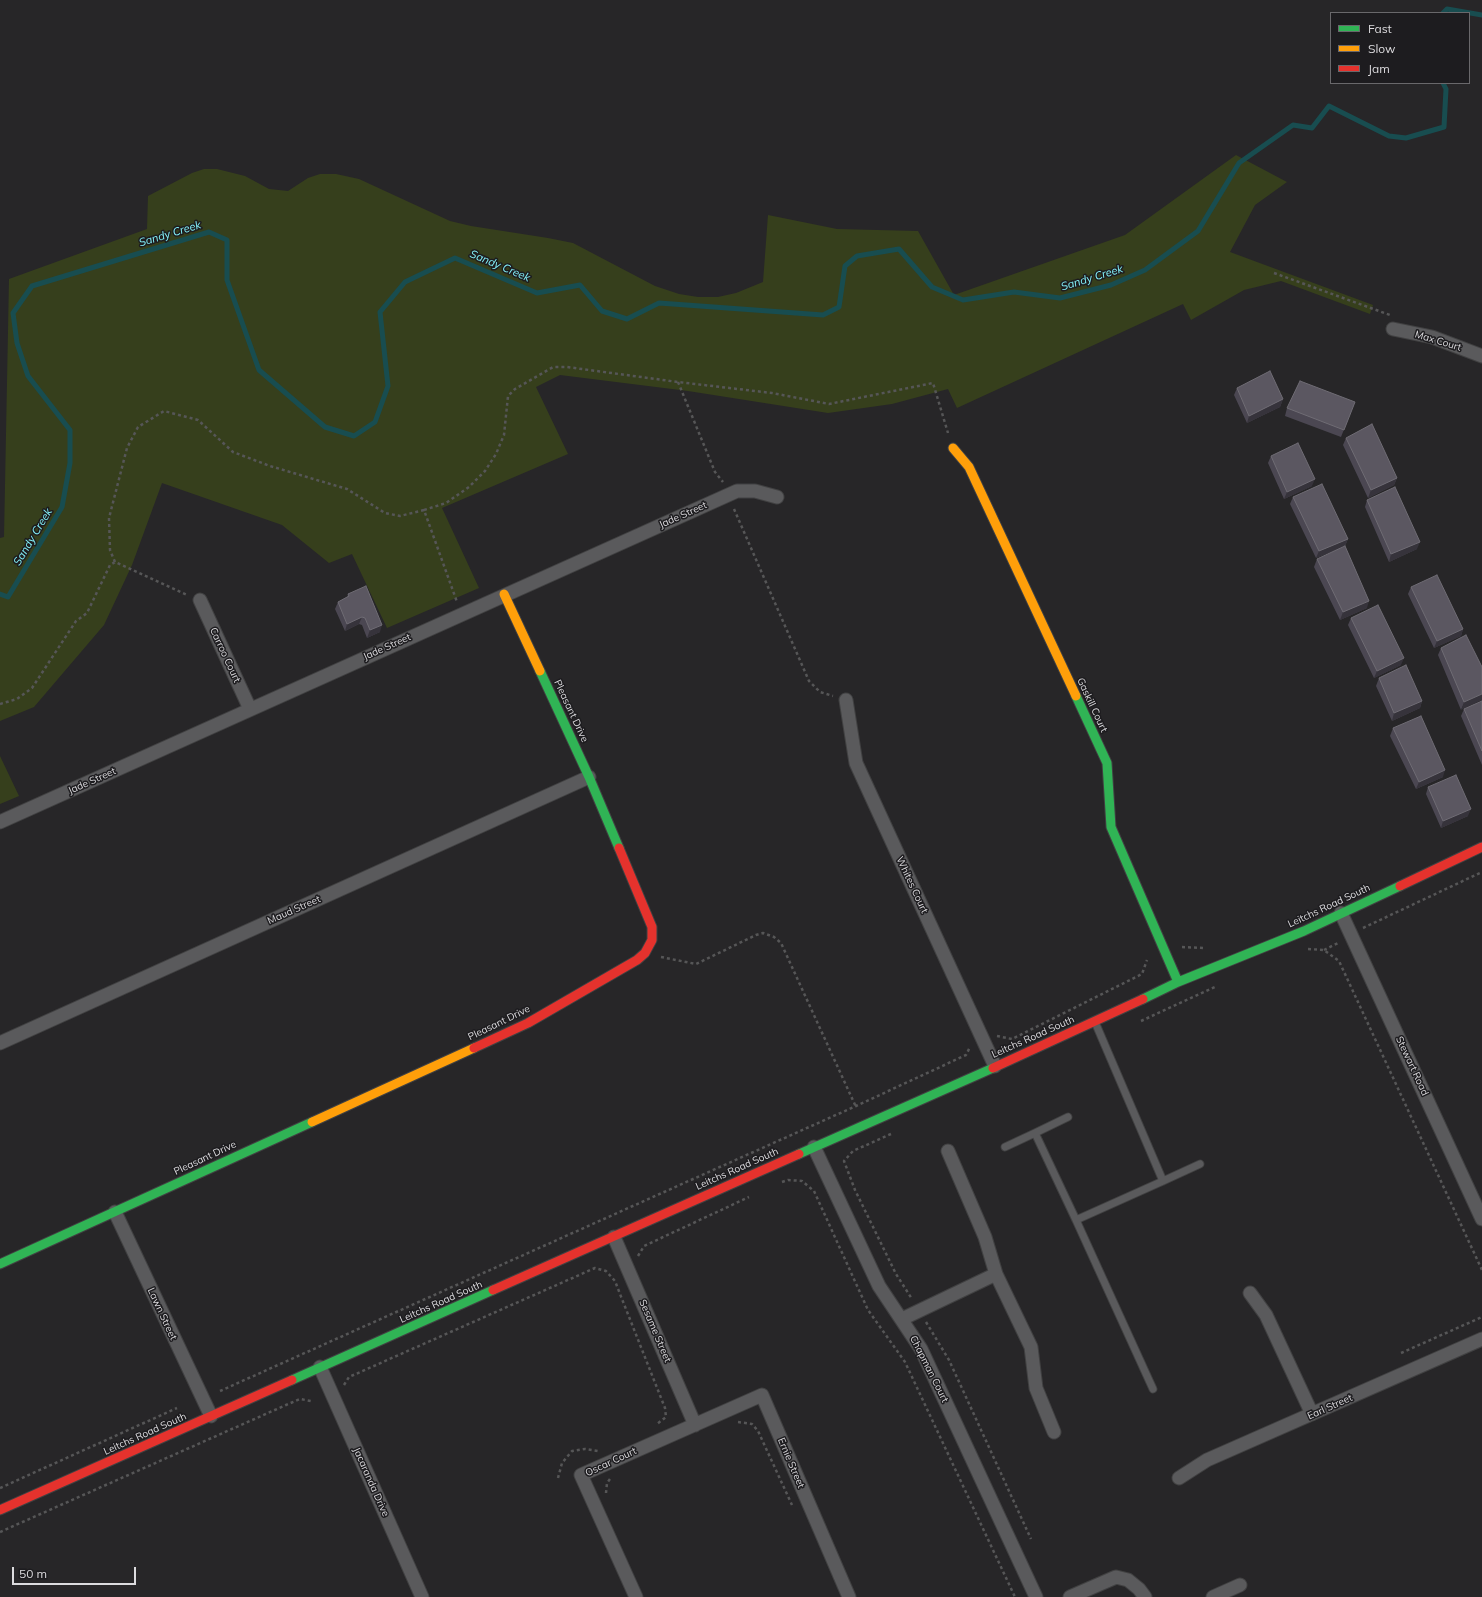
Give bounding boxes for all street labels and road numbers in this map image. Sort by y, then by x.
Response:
street label: Max Court [1413,328,1463,354]
street label: Jade Street [657,499,709,531]
street label: Carroo Court [207,626,243,684]
street label: Jade Street [361,631,413,663]
street label: Gaskill Court [1074,676,1110,734]
street label: Pleasant Drive [551,678,591,744]
street label: Jade Street [66,765,118,797]
street label: Whites Court [894,855,930,915]
street label: Leitchs Road South [1286,882,1372,930]
street label: Maud Street [266,893,322,927]
street label: Pleasant Drive [466,1003,532,1043]
street label: Leitchs Road South [990,1013,1076,1061]
street label: Stewart Road [1393,1034,1431,1098]
street label: Pleasant Drive [172,1138,238,1178]
street label: Leitchs Road South [694,1145,780,1193]
street label: Leitchs Road South [398,1278,484,1326]
street label: Lawn Street [145,1286,179,1342]
street label: Sesame Street [636,1298,674,1364]
street label: Chapman Court [907,1334,951,1404]
street label: Earl Street [1306,1392,1354,1422]
street label: Leitchs Road South [102,1410,188,1458]
street label: Ernie Street [775,1436,807,1490]
street label: Oscar Court [583,1445,639,1479]
street label: Jacaranda Drive [350,1446,392,1518]

